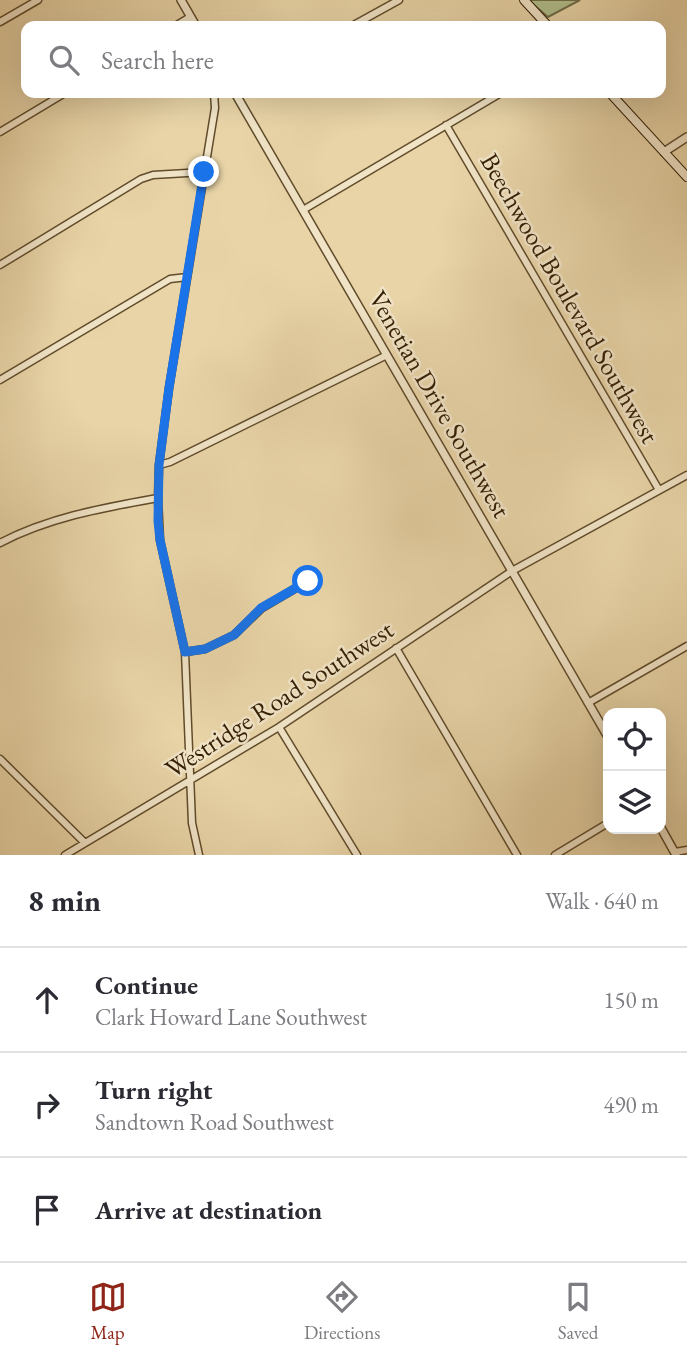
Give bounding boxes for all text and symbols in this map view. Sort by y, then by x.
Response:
search box [21,21,666,98]
icon: search [45,41,83,79]
text: Search here [101,43,214,77]
street label: Beechwood Boulevard Southwest [473,147,667,449]
route end [188,156,219,187]
street label: Venetian Drive Southwest [361,284,519,524]
route start [292,565,323,596]
street label: Westridge Road Southwest [158,612,400,786]
map controls [603,708,666,834]
button: locate [603,708,666,771]
button: layers [603,771,666,834]
text: 8 min [28,881,101,920]
text: Walk · 640 m [545,886,659,916]
text: Continue [95,968,198,1002]
icon: ahead [28,981,66,1019]
text: 150 m [603,985,659,1015]
text: Clark Howard Lane Southwest [95,1002,367,1032]
text: Turn right [95,1073,213,1107]
icon: right [28,1086,66,1124]
text: 490 m [603,1090,659,1120]
text: Sandtown Road Southwest [95,1107,334,1137]
icon: arrive [28,1191,66,1229]
text: Arrive at destination [95,1193,322,1227]
tab: Map [89,1278,127,1345]
tab: Directions [304,1278,380,1345]
tab: Saved [558,1278,598,1345]

